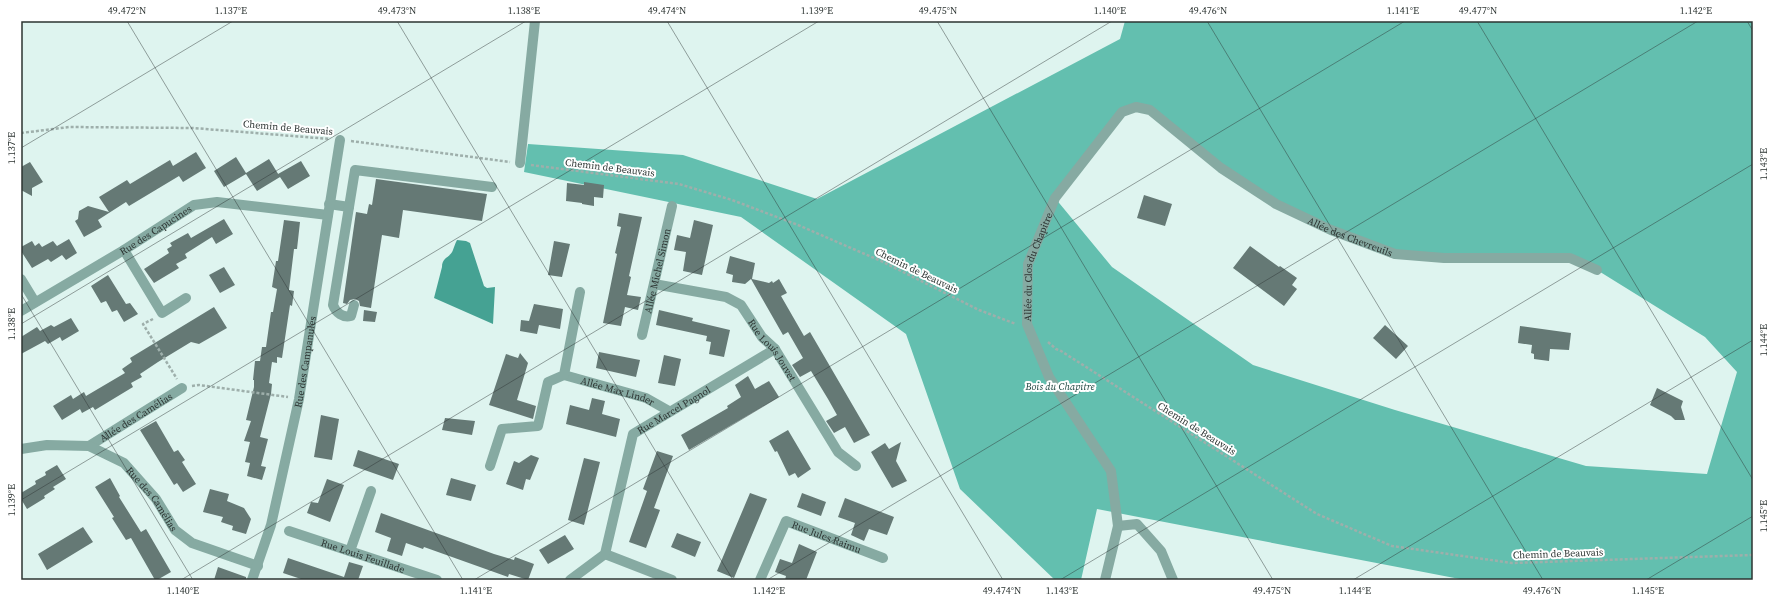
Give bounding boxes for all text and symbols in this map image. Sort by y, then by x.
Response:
text: 49.472°N [108,4,146,17]
text: 1.137°E [215,4,247,17]
text: 49.473°N [378,4,416,17]
text: 1.138°E [508,4,540,17]
text: 49.474°N [648,4,686,17]
text: 1.139°E [801,4,833,17]
text: 49.475°N [919,4,957,17]
text: 1.140°E [1094,4,1126,17]
text: 49.476°N [1189,4,1227,17]
text: 1.141°E [1387,4,1419,17]
text: 49.477°N [1459,4,1497,17]
text: 1.142°E [1680,4,1712,17]
street label: Chemin de Beauvais [242,117,333,138]
text: 1.137°E [5,132,18,164]
text: 1.143°E [1757,148,1770,180]
street label: Chemin de Beauvais [564,156,656,179]
street label: Rue des Capucines [117,202,194,258]
street label: Allée du Clos du Chapitre [1021,210,1055,321]
street label: Allée des Chevreuils [1305,214,1394,260]
street label: Allée Michel Simon [641,227,674,315]
street label: Chemin de Beauvais [873,245,960,296]
text: 1.138°E [5,308,18,340]
street label: Rue des Campanules [291,315,319,409]
street label: Rue Louis Jouvet [745,317,799,384]
text: 1.144°E [1757,324,1770,356]
street label: Allée Max Linder [579,374,658,409]
park label: Bois du Chapitre [1024,380,1095,393]
street label: Rue Marcel Pagnol [635,383,713,437]
street label: Allée des Camélias [97,390,175,445]
street label: Chemin de Beauvais [1155,399,1238,458]
street label: Rue des Camélias [123,464,180,534]
text: 1.139°E [5,484,18,516]
text: 1.145°E [1757,500,1770,532]
street label: Rue Jules Raimu [790,518,863,556]
street label: Rue Louis Feuillade [319,536,406,576]
street label: Chemin de Beauvais [1513,545,1603,562]
text: 1.140°E [167,584,199,597]
text: 1.141°E [460,584,492,597]
text: 1.142°E [753,584,785,597]
text: 49.474°N [983,584,1021,597]
text: 1.143°E [1046,584,1078,597]
text: 49.475°N [1253,584,1291,597]
text: 1.144°E [1339,584,1371,597]
text: 49.476°N [1523,584,1561,597]
text: 1.145°E [1632,584,1664,597]

